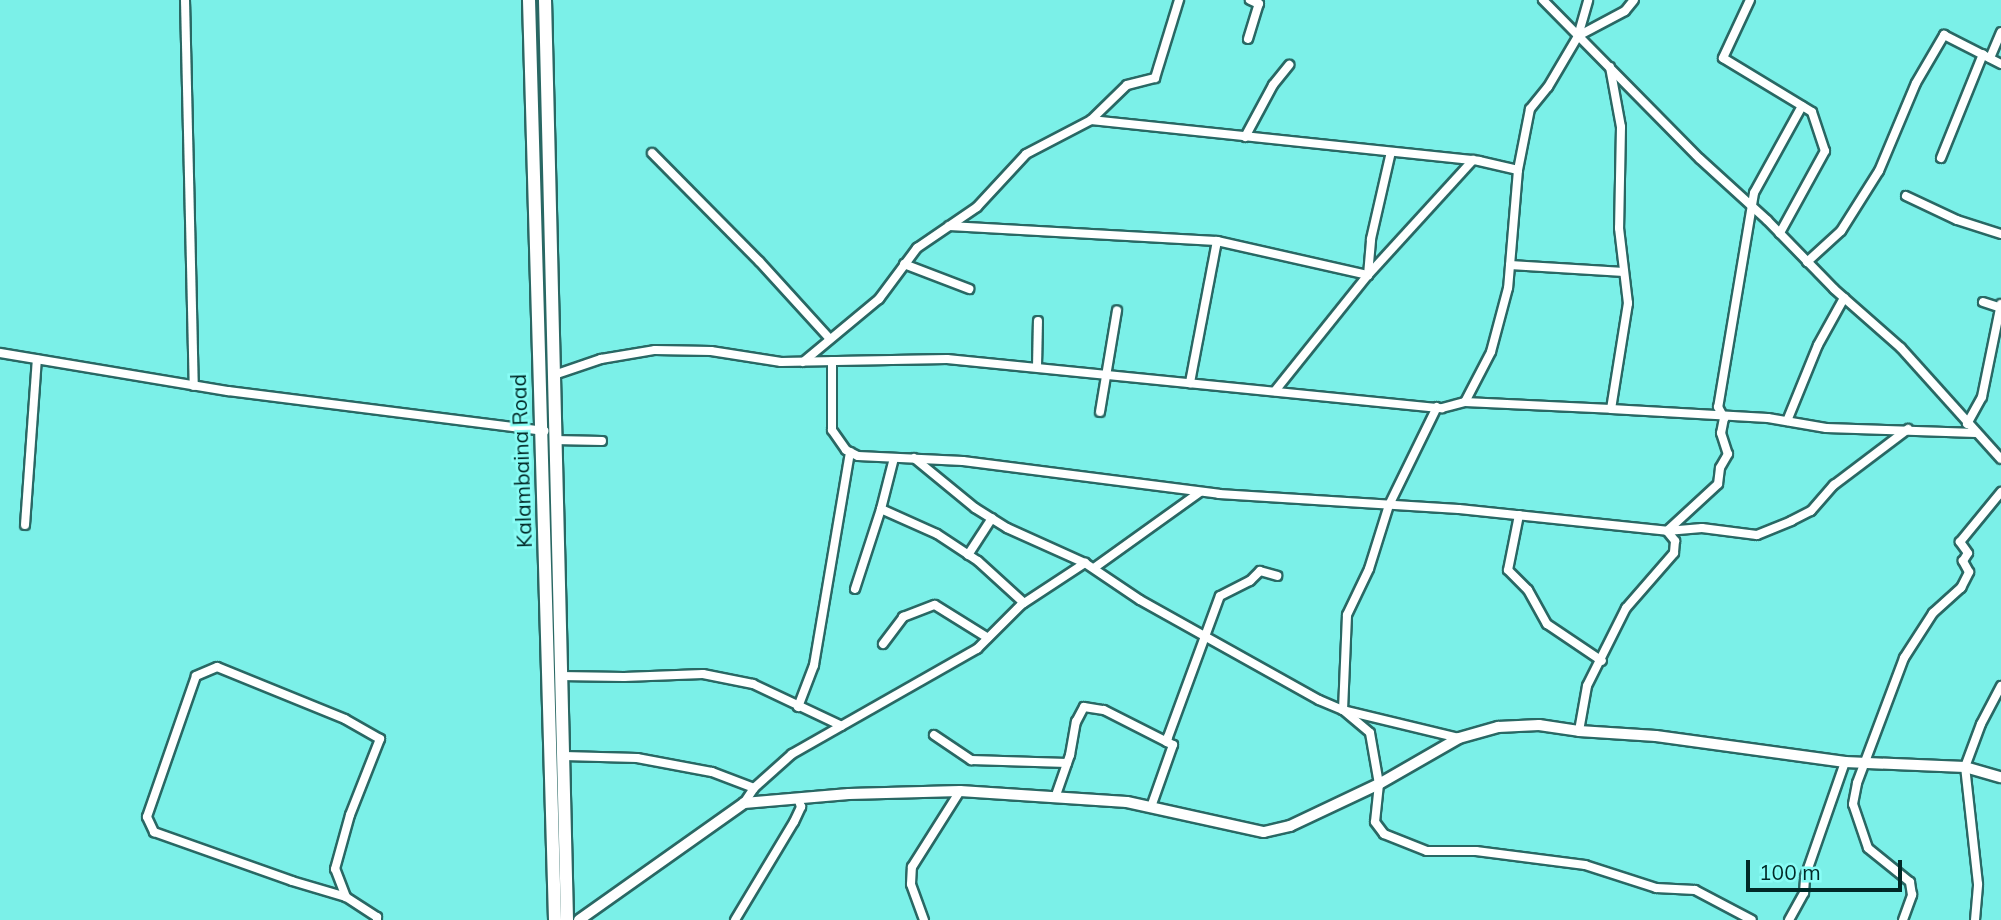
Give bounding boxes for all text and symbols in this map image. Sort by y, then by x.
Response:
street label: Kalambaina Road [505,374,537,548]
scale bar [1749,846,1905,890]
text: 100 m [1759,859,1821,885]

